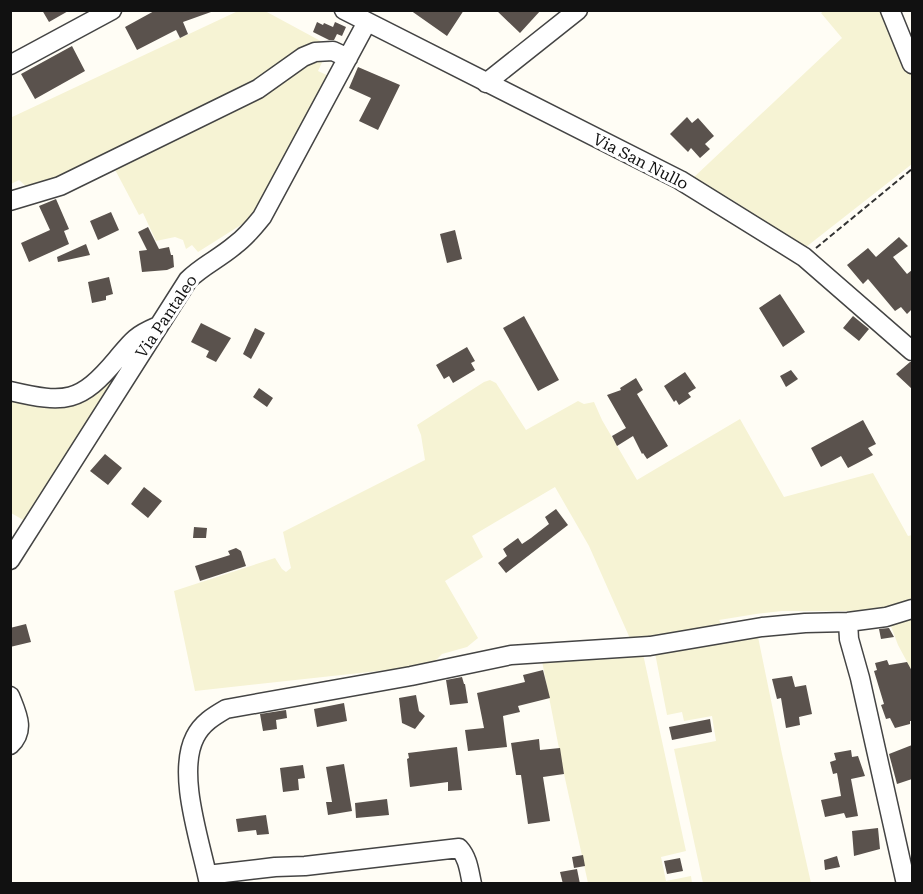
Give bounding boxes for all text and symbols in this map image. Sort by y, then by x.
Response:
street label: Via San Nullo [590,129,692,194]
street label: Via Pantaleo [132,271,201,361]

